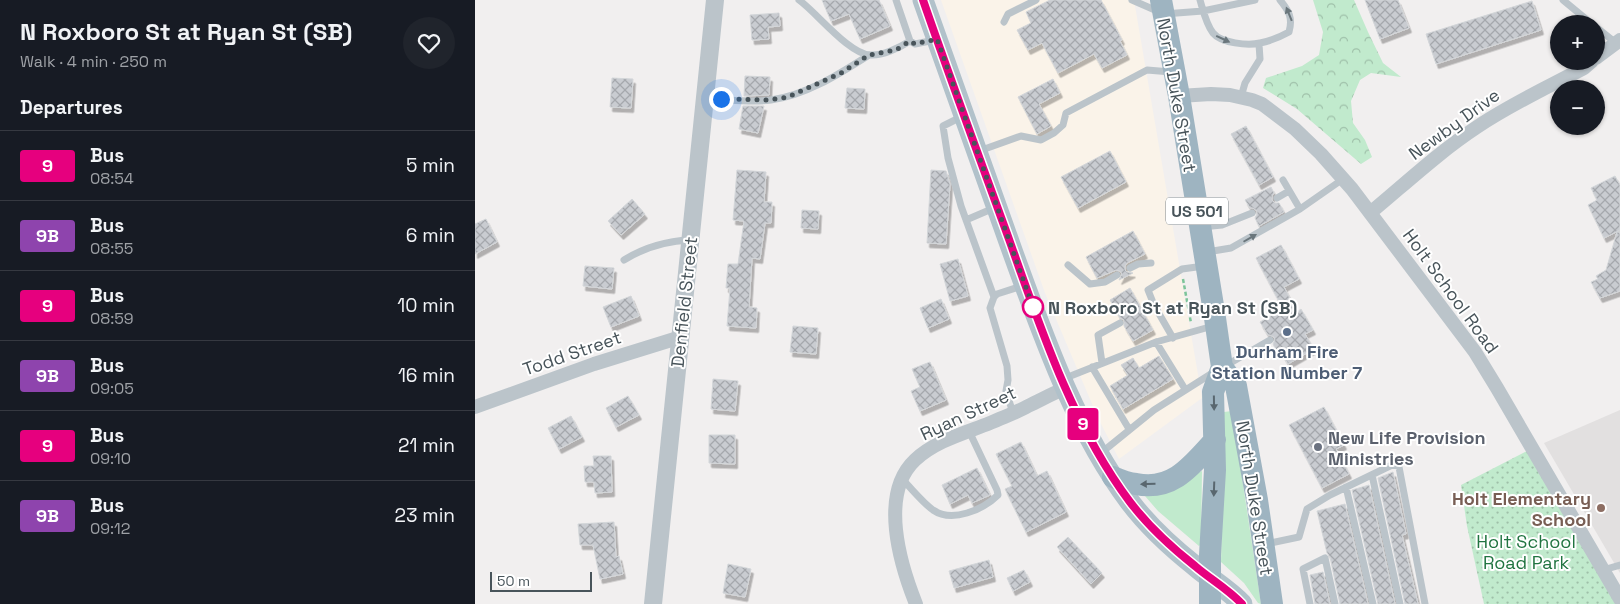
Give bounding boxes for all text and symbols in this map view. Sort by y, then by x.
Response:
one-way arrow [1285,6,1293,21]
map controls [1550,15,1605,135]
button: + [1550,15,1605,70]
text: N Roxboro St at Ryan St (SB) [20,16,352,47]
street label: North Duke Street [1152,16,1202,174]
button: heart [403,17,455,69]
one-way arrow [1216,34,1231,43]
text: Walk · 4 min · 250 m [20,51,167,72]
button: − [1550,80,1605,135]
street label: Newby Drive [1404,83,1504,165]
your location [709,87,734,112]
text: Departures [20,95,123,120]
text: Bus [90,143,124,168]
text: 5 min [406,153,455,178]
text: 9 [42,154,53,177]
text: 08:54 [90,168,134,189]
road number: US 501 [1166,198,1228,225]
text: Bus [90,213,124,238]
text: 6 min [406,223,455,248]
text: 9B [36,224,59,247]
street label: Holt School Road [1398,224,1504,358]
one-way arrow [1243,233,1256,242]
street label: Denfield Street [666,235,702,369]
text: 08:55 [90,238,133,259]
text: Bus [90,283,124,308]
text: 10 min [397,293,455,318]
text: 9 [42,294,53,317]
marker: N Roxboro St at Ryan St (SB) [1022,296,1044,318]
place label: N Roxboro St at Ryan St (SB) [1048,296,1297,319]
text: 08:59 [90,308,134,329]
street label: Todd Street [520,325,624,381]
marker: Durham Fire Station Number 7 [1281,326,1293,338]
place label: Durham Fire Station Number 7 [1212,340,1362,384]
text: Bus [90,353,124,378]
text: 16 min [398,363,455,388]
text: 9B [36,364,59,387]
text: 09:05 [90,378,134,399]
street label: Ryan Street [916,381,1020,445]
one-way arrow [1210,395,1218,411]
line badge: 9 [1067,408,1099,440]
text: 9 [1077,412,1089,435]
street label: North Duke Street [1231,419,1279,577]
text: Bus [90,423,124,448]
place label: New Life Provision Ministries [1328,426,1486,470]
text: 21 min [398,433,455,458]
text: 9 [42,434,53,457]
marker: New Life Provision Ministries [1312,441,1324,453]
text: 09:10 [90,448,131,469]
one-way arrow [1139,481,1155,489]
one-way arrow [1210,481,1218,497]
place label: Holt Elementary School [1452,487,1591,531]
text: Bus [90,493,124,518]
marker: Holt Elementary School [1595,502,1607,514]
text: 23 min [395,503,455,528]
text: 9B [36,504,59,527]
text: 09:12 [90,518,130,539]
park label: Holt School Road Park [1476,530,1576,574]
scale bar [490,569,593,592]
text: 50 m [497,572,530,590]

